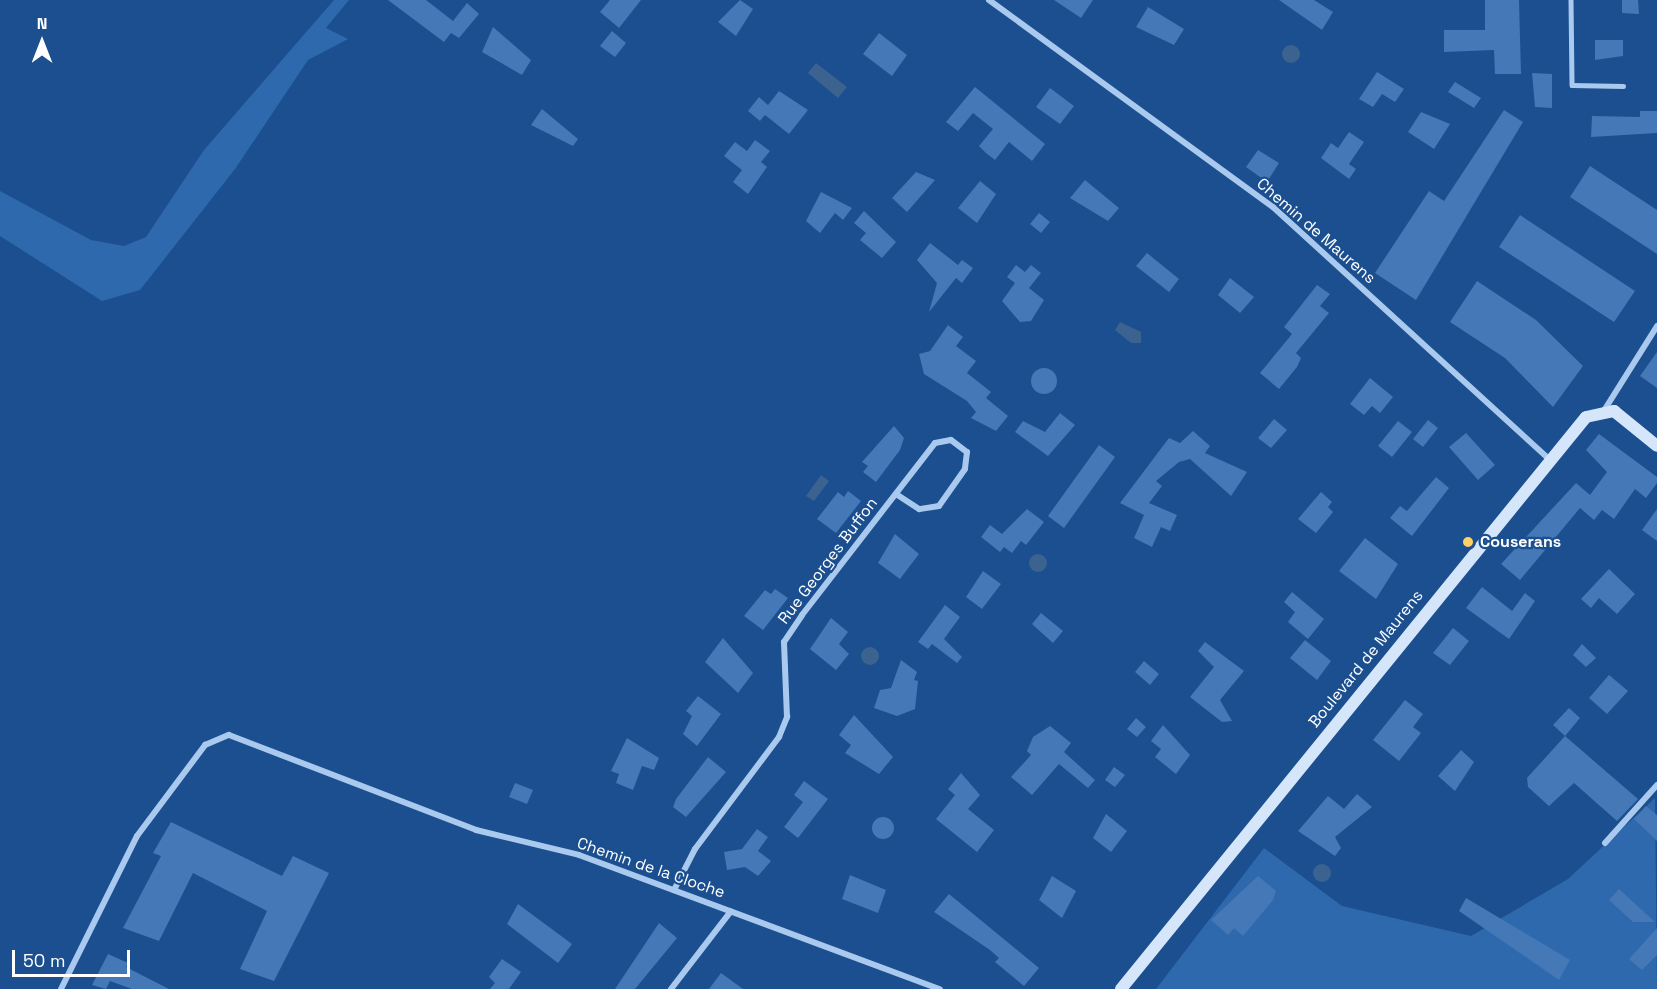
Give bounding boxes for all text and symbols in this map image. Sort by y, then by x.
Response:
north arrow [12,12,72,72]
text: N [37,13,47,34]
street label: Chemin de Maurens [1253,174,1379,288]
street label: Rue Georges Buffon [774,494,882,628]
place label: Couserans [1480,532,1561,552]
marker: Couserans [1461,535,1475,549]
street label: Boulevard de Maurens [1305,587,1427,731]
street label: Chemin de la Cloche [575,834,727,902]
scale bar [15,938,134,976]
text: 50 m [23,949,65,972]

